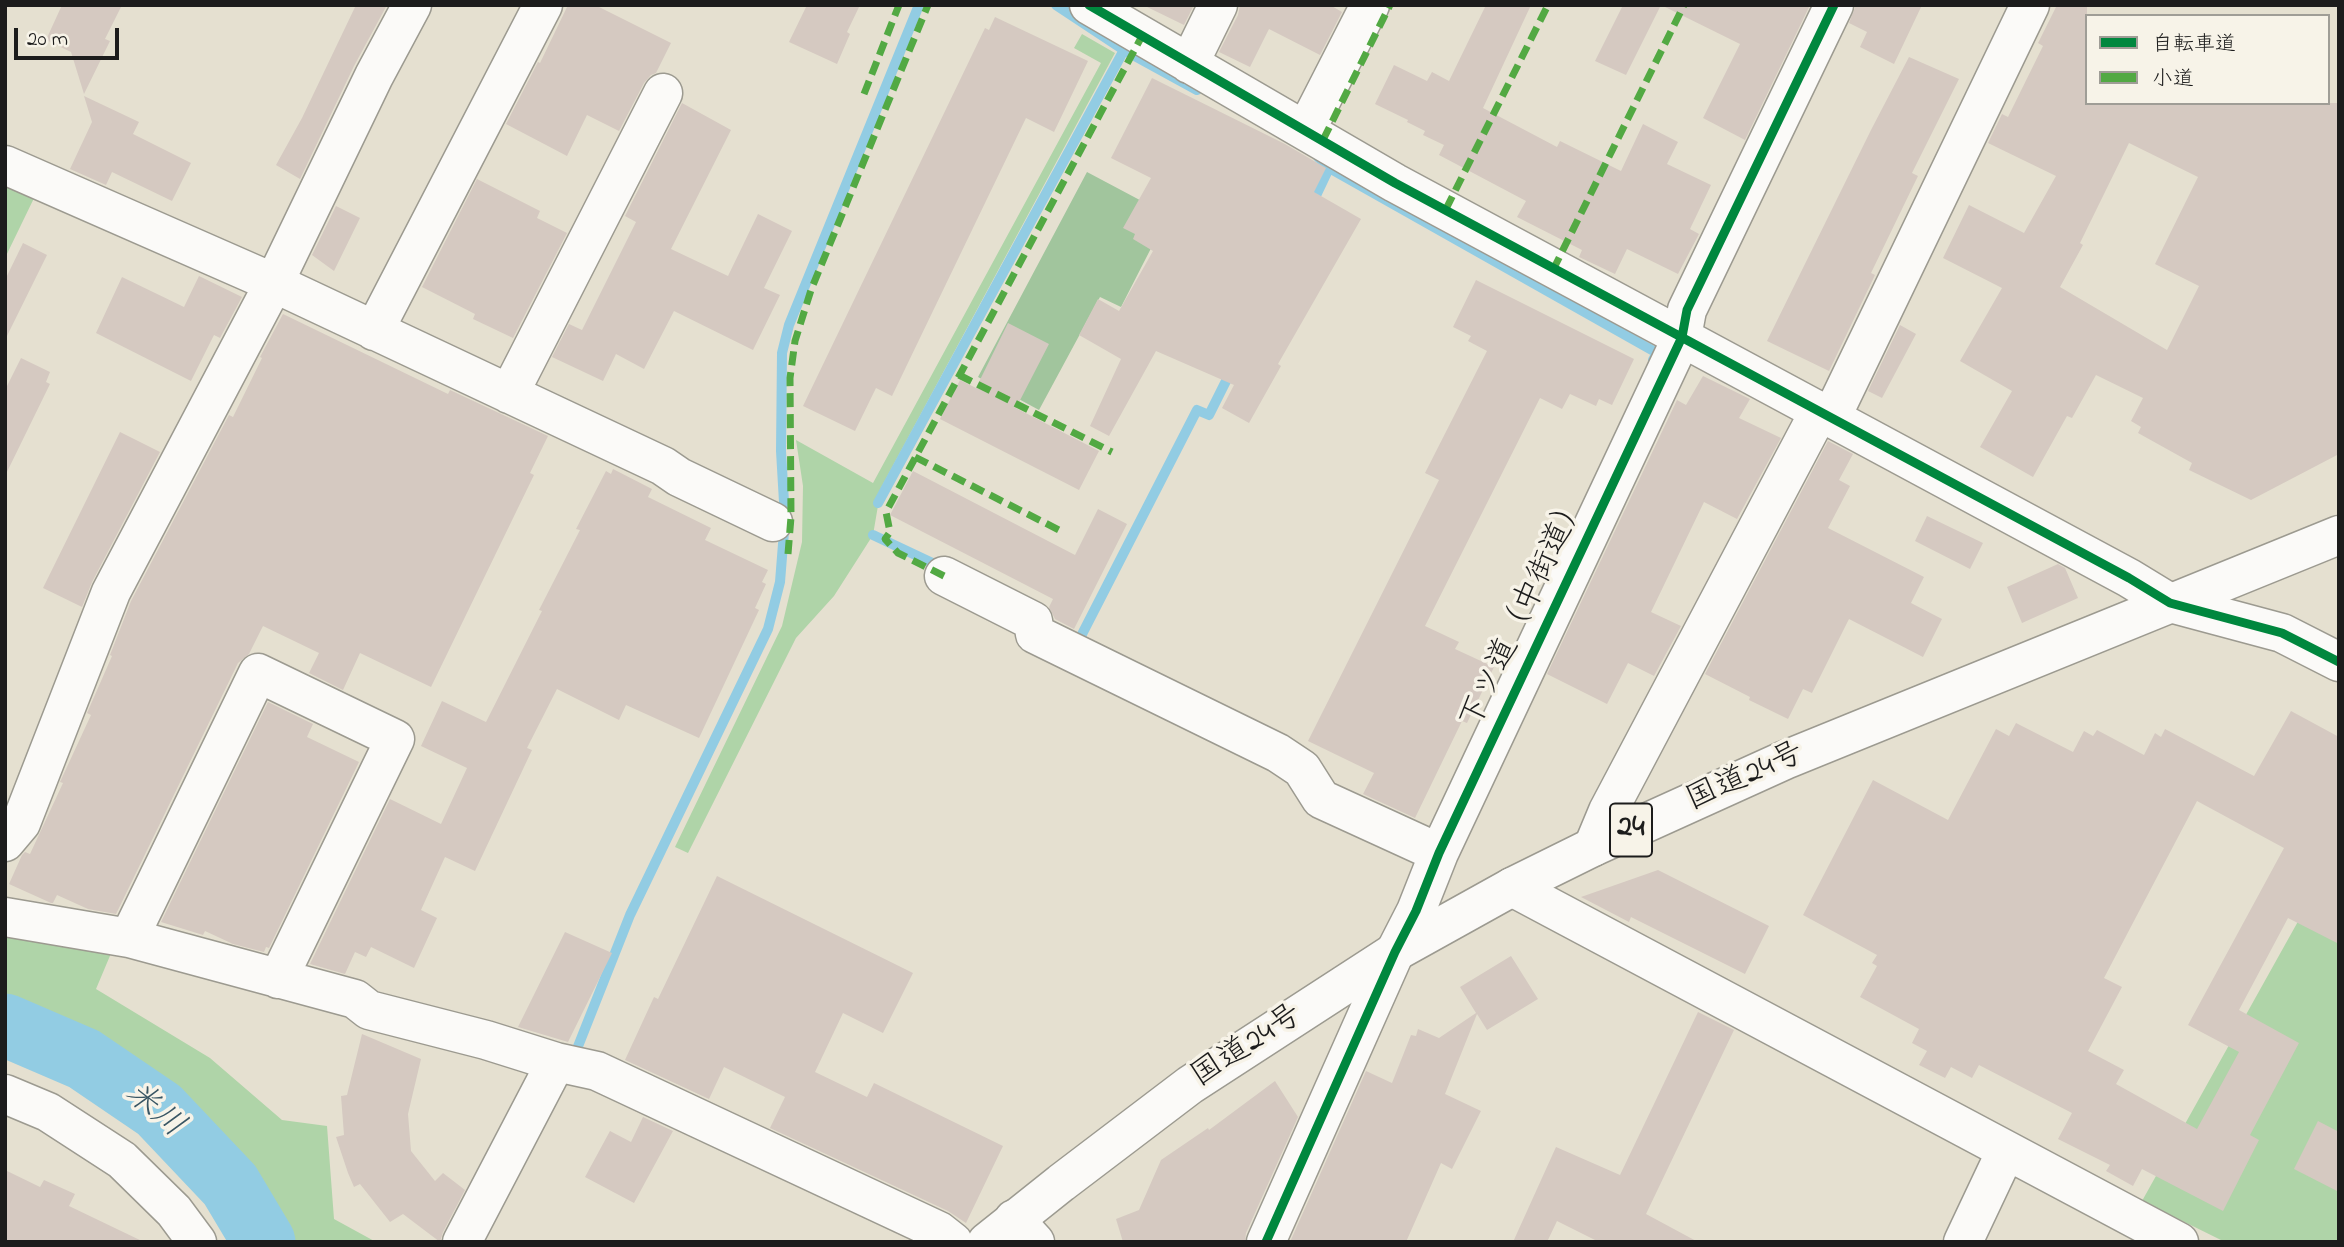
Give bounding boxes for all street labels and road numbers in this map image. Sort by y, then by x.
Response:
street label: 下ツ道（中街道） [1455,488,1597,736]
street label: 国道24号 [1681,736,1811,822]
road number: 24 [1610,804,1652,856]
street label: 国道24号 [1185,998,1311,1098]

